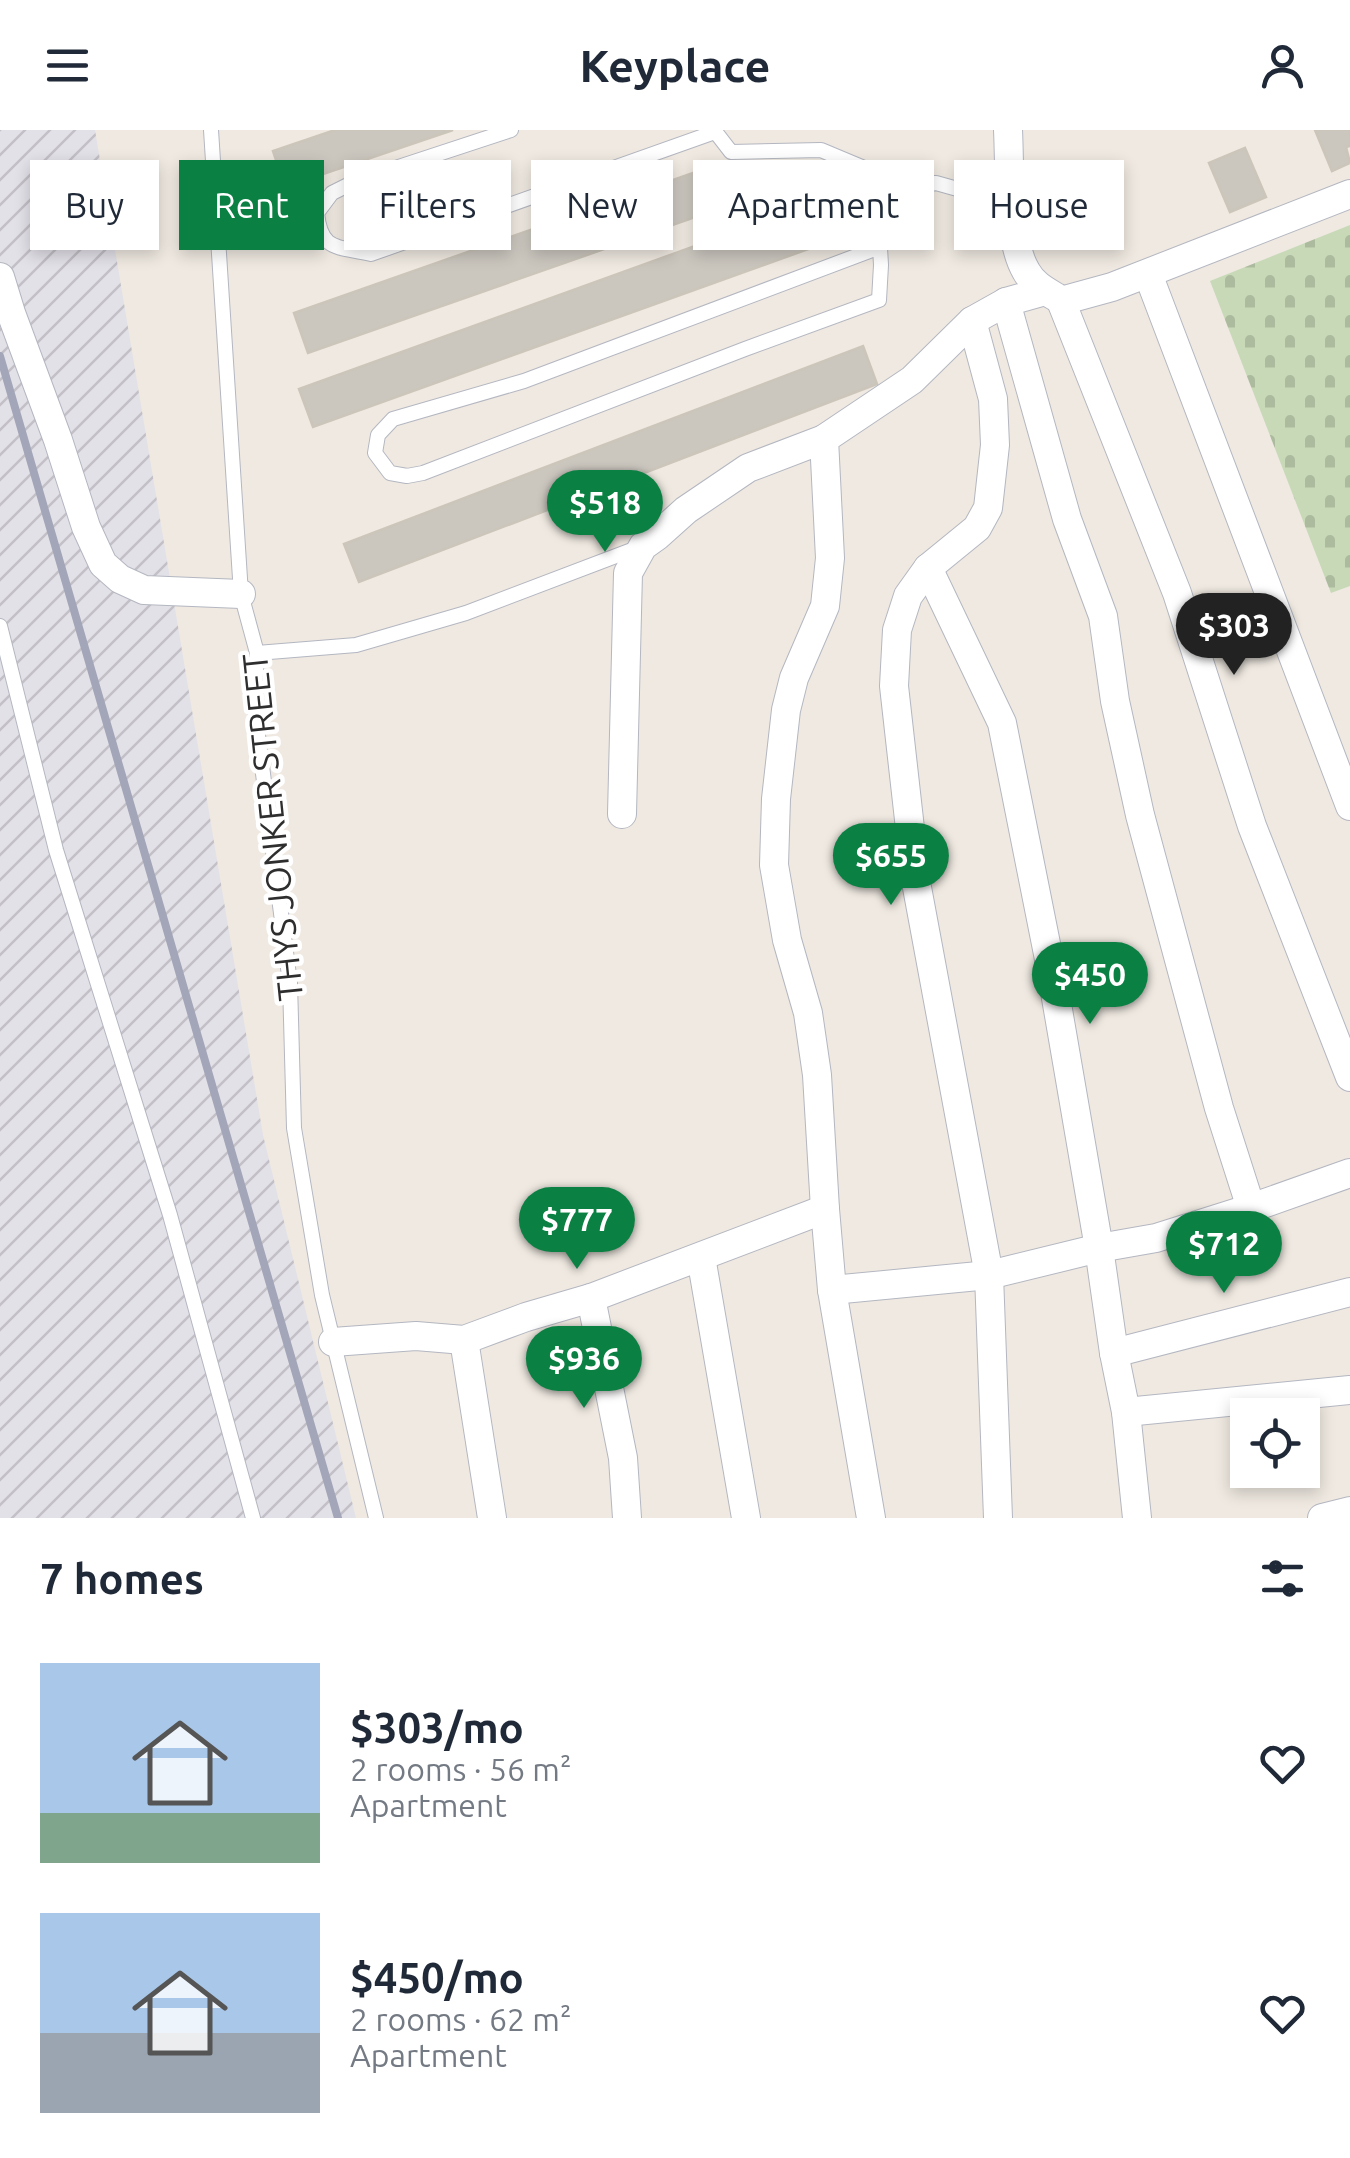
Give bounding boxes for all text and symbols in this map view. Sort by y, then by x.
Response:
icon: menu [40,38,95,93]
icon: person [1255,38,1310,93]
text: Keyplace [580,40,770,91]
chip: Buy [30,160,159,250]
chip: Rent [179,160,324,250]
chip: Filters [344,160,511,250]
chip: New [531,160,673,250]
chip: Apartment [693,160,934,250]
chip: House [954,160,1124,250]
pin: $518 [546,470,664,555]
text: $518 [569,484,641,520]
pin: $303 [1175,593,1293,678]
text: $303 [1198,607,1270,643]
street label: THYS JONKER STREET [234,651,310,1003]
pin: $655 [832,823,950,908]
text: $655 [855,837,927,873]
pin: $450 [1031,942,1149,1027]
text: $450 [1054,956,1126,992]
pin: $777 [518,1187,636,1272]
text: $777 [541,1201,613,1237]
pin: $712 [1165,1211,1283,1296]
text: $712 [1188,1225,1260,1261]
pin: $936 [525,1326,643,1411]
text: $936 [548,1340,620,1376]
map controls [1230,1398,1320,1488]
button: locate [1230,1398,1320,1488]
icon: filters [1255,1551,1310,1606]
text: 7 homes [40,1555,204,1602]
icon: home [120,1703,240,1823]
text: $303/mo [350,1704,524,1751]
icon: heart [1255,1736,1310,1791]
text: 2 rooms · 56 m² [350,1751,571,1787]
text: Apartment [350,1787,507,1823]
icon: home [120,1953,240,2073]
text: $450/mo [350,1954,524,2001]
icon: heart [1255,1986,1310,2041]
text: 2 rooms · 62 m² [350,2001,571,2037]
text: Apartment [350,2037,507,2073]

